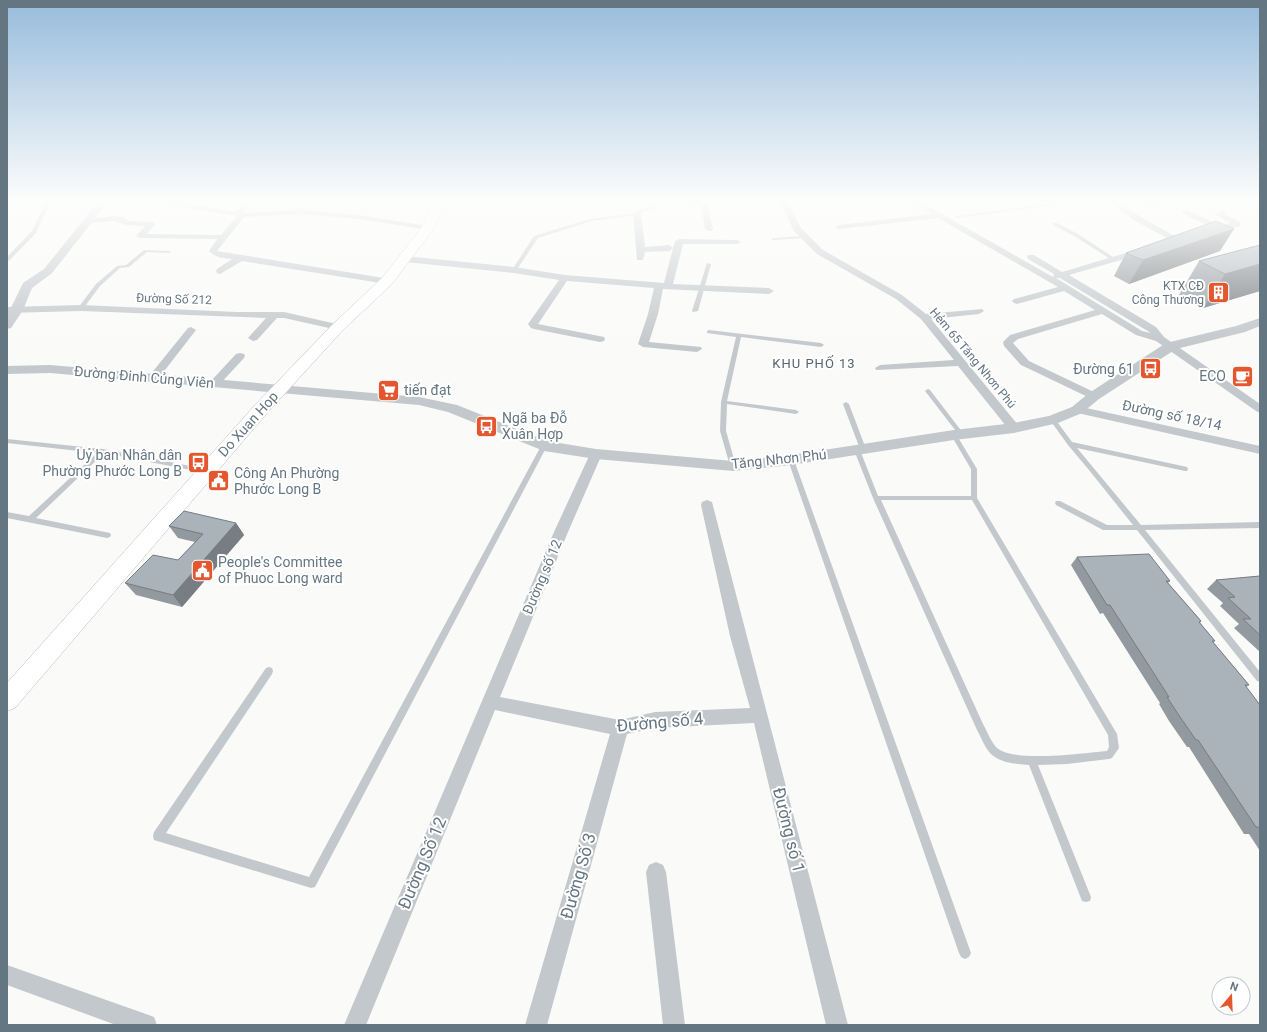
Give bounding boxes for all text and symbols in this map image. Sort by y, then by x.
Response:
place label: KTX CĐ Công Thương [1132,279,1204,307]
building icon: KTX CĐ Công Thương [1206,280,1232,306]
street label: Đường Số 212 [136,291,212,307]
street label: Hẻm 65 Tăng Nhơn Phú [927,305,1019,411]
district label: KHU PHỐ 13 [772,355,856,371]
bus stop icon: Đường 61 [1137,356,1163,382]
place label: Đường 61 [1073,361,1134,377]
street label: Đường Đinh Củng Viên [73,363,215,391]
cafe icon: ECO [1229,363,1255,389]
place label: ECO [1199,368,1226,384]
supermarket icon: tiến đạt [375,377,401,403]
place label: tiến đạt [404,382,452,398]
street label: Do Xuan Hop [215,388,281,460]
street label: Đường số 18/14 [1121,397,1223,433]
place label: Ngã ba Đỗ Xuân Hợp [502,410,567,442]
bus stop icon: Ngã ba Đỗ Xuân Hợp [474,413,500,439]
street label: Tăng Nhơn Phú [731,446,827,472]
place label: Uỷ ban Nhân dân Phường Phước Long B [42,447,182,479]
bus stop icon: Uỷ ban Nhân dân Phường Phước Long B [185,450,211,476]
place label: Công An Phường Phước Long B [234,465,339,497]
public building icon: Công An Phường Phước Long B [206,468,232,494]
street label: Đường số 12 [519,537,565,617]
place label: People's Committee of Phuoc Long ward [218,554,343,586]
public building icon: People's Committee of Phuoc Long ward [189,557,215,583]
street label: Đường số 4 [616,708,705,736]
street label: Đường số 1 [769,785,809,875]
street label: Đường Số 12 [394,814,450,912]
street label: Đường Số 3 [556,831,600,921]
north arrow [1211,976,1251,1016]
text: N [1228,980,1240,995]

